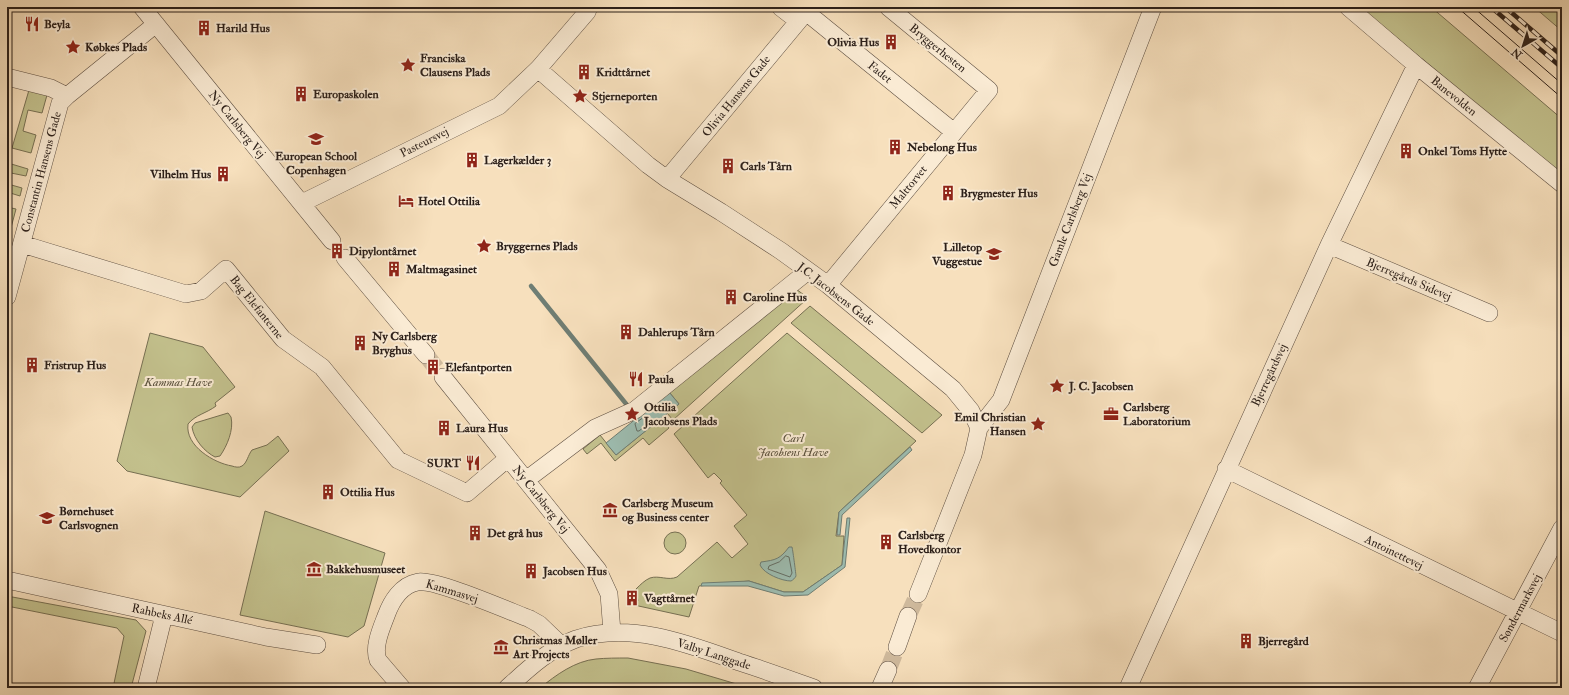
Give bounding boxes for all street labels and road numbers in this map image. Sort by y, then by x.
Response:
street label: Bryggerhesten [906,21,969,76]
street label: Olivia Hansens Gade [699,53,774,140]
street label: Fadet [864,58,895,87]
street label: Banevolden [1428,73,1480,120]
street label: Ny Carlsberg Vej [205,87,268,161]
street label: Constantin Hansens Gade [18,110,65,234]
street label: Pasteursvej [398,124,451,161]
street label: Malttorvet [886,162,931,212]
street label: Gamle Carlsberg Vej [1046,171,1095,269]
street label: Bjerregårds Sidevej [1364,255,1454,304]
street label: J.C. Jacobsens Gade [793,259,877,329]
street label: Bag Elefanterne [226,273,287,342]
street label: Bjerregårdsvej [1248,341,1291,409]
street label: Ny Carlsberg Vej [509,462,572,536]
street label: Antoinettevej [1361,531,1426,573]
street label: Søndermarksvej [1496,571,1545,645]
street label: Kammasvej [424,576,480,607]
street label: Rahbeks Allé [130,601,195,628]
street label: Valby Langgade [675,636,753,673]

